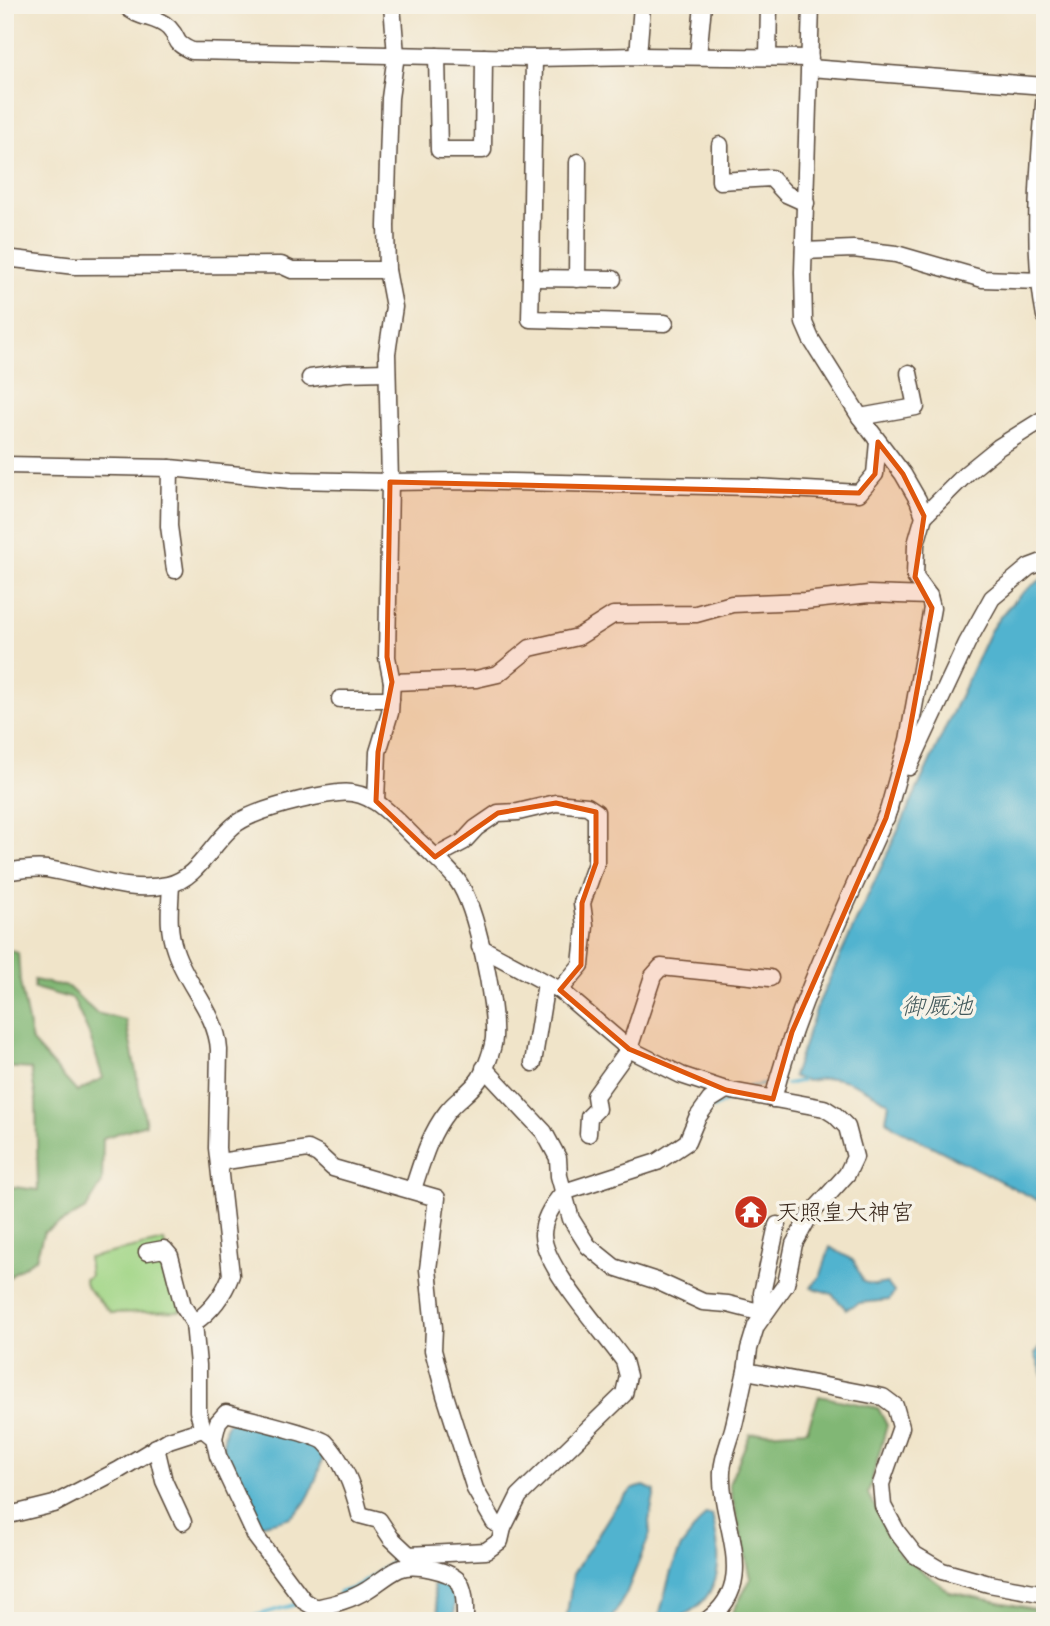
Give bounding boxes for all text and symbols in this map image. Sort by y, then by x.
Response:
water label: 御厩池 [901,991,974,1020]
temple icon: 天照皇大神宮 [732,1193,770,1231]
place label: 天照皇大神宮 [776,1198,914,1226]

